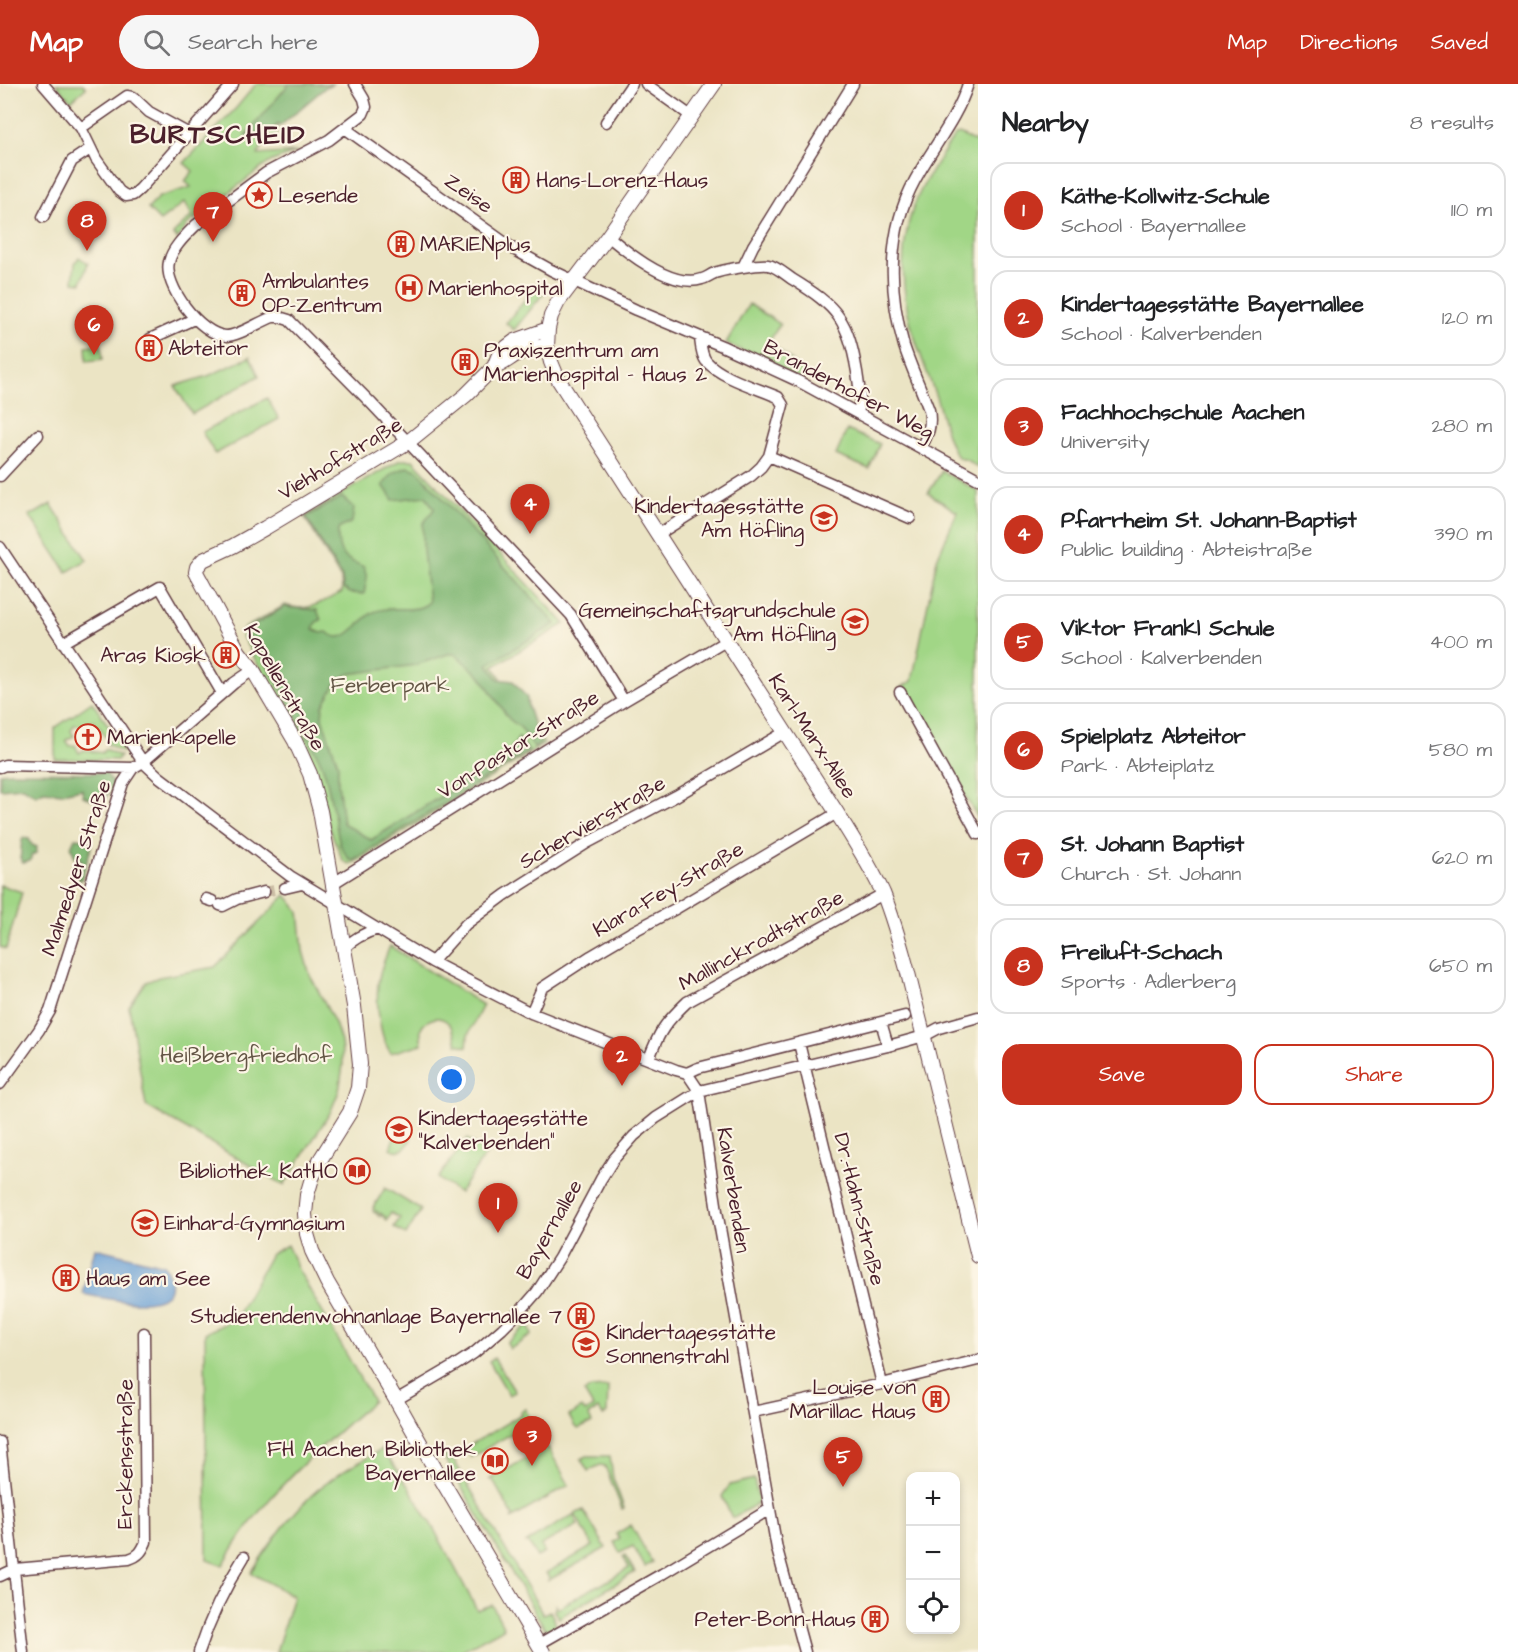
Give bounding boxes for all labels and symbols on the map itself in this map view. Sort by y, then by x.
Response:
district label: BURTSCHEID [130,116,306,154]
building icon: Hans-Lorenz-Haus [501,165,531,195]
street label: Zeise [439,166,499,220]
place label: Hans-Lorenz-Haus [536,166,708,195]
place icon: Lesende [244,180,274,210]
place label: Lesende [278,181,358,210]
pin: 7 [194,192,232,242]
pin: 8 [68,202,106,251]
building icon: MARIENplus [386,229,416,259]
place label: MARIENplus [420,230,531,260]
place label: Ambulantes OP-Zentrum [262,267,382,320]
hospital icon: Marienhospital [394,273,424,303]
place label: Marienhospital [428,274,563,304]
building icon: Ambulantes OP-Zentrum [227,278,257,308]
pin: 6 [74,306,113,355]
street label: Branderhofer Weg [757,332,939,449]
building icon: Abteitor [134,333,164,363]
place label: Abteitor [168,334,249,363]
place label: Praxiszentrum am Marienhospital - Haus 2 [484,336,707,390]
building icon: Praxiszentrum am Marienhospital - Haus 2 [450,347,480,377]
street label: Viehhofstraße [273,410,408,507]
pin: 4 [510,484,550,534]
place label: Kindertagesstätte Am Höfling [634,492,804,547]
school or university icon: Kindertagesstätte Am Höfling [809,503,839,533]
place label: Gemeinschaftsgrundschule Am Höfling [578,596,836,651]
school or university icon: Gemeinschaftsgrundschule Am Höfling [840,607,870,637]
street label: Kapellenstraße [236,618,333,757]
building icon: Aras Kiosk [211,640,241,670]
place label: Aras Kiosk [100,641,206,670]
street label: Karl-Marx-Allee [761,668,864,804]
park label: Ferberpark [330,671,450,701]
street label: Von-Pastor-Straße [432,683,605,806]
church icon: Marienkapelle [73,722,103,752]
place label: Marienkapelle [107,723,236,753]
street label: Schervierstraße [514,769,671,876]
street label: Malmedyer Straße [34,777,120,960]
street label: Klara-Fey-Straße [587,834,750,946]
street label: Mallinckrodtstraße [673,883,849,998]
pin: 2 [602,1036,642,1086]
park label: Heißbergfriedhof [160,1041,332,1072]
your location [437,1065,466,1094]
place label: Kindertagesstätte "Kalverbenden" [418,1104,588,1157]
school or university icon: Kindertagesstätte "Kalverbenden" [384,1115,414,1145]
street label: Kalverbenden [709,1125,758,1255]
street label: Dr.-Hahn-Straße [827,1130,892,1288]
library icon: Bibliothek KatHO [342,1156,372,1186]
place label: Bibliothek KatHO [180,1157,338,1186]
street label: Bayernallee [509,1174,591,1285]
pin: 1 [478,1184,518,1233]
school or university icon: Einhard-Gymnasium [130,1208,160,1238]
place label: Einhard-Gymnasium [164,1209,345,1240]
building icon: Haus am See [51,1263,81,1293]
place label: Haus am See [86,1264,211,1293]
building icon: Studierendenwohnanlage Bayernallee 7 [566,1301,596,1331]
place label: Studierendenwohnanlage Bayernallee 7 [191,1302,562,1333]
place label: Kindertagesstätte Sonnenstrahl [606,1318,776,1371]
school or university icon: Kindertagesstätte Sonnenstrahl [571,1329,601,1359]
place label: Louise von Marillac Haus [790,1373,916,1426]
street label: Erckensstraße [111,1379,140,1529]
building icon: Louise von Marillac Haus [921,1384,951,1414]
pin: 3 [512,1416,552,1466]
place label: FH Aachen, Bibliothek Bayernallee [267,1435,476,1490]
pin: 5 [824,1438,862,1487]
library icon: FH Aachen, Bibliothek Bayernallee [480,1446,510,1476]
building icon: Peter-Bonn-Haus [860,1604,890,1634]
place label: Peter-Bonn-Haus [694,1605,856,1634]

